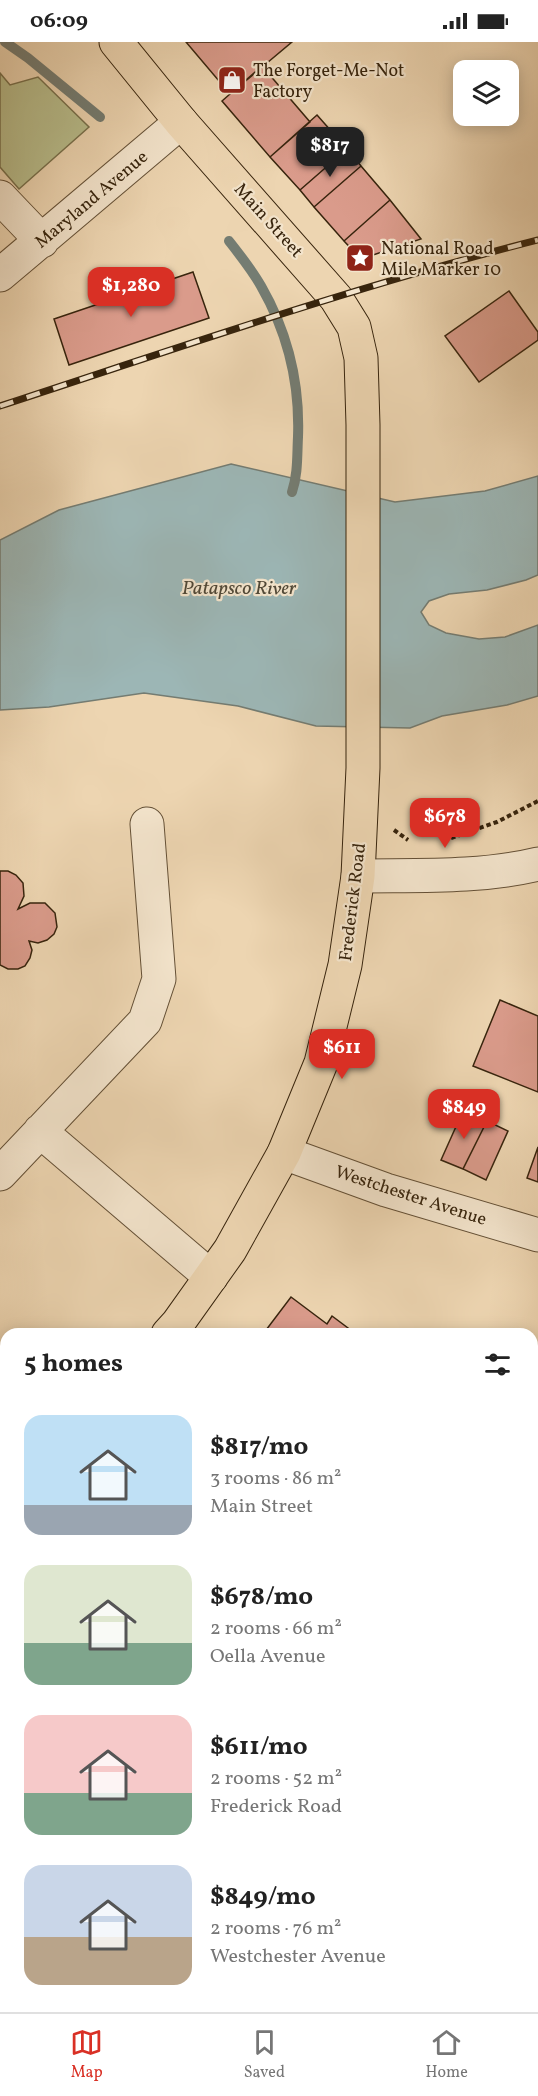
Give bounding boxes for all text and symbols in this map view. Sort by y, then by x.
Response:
text: 06:09 [30,6,88,37]
place label: The Forget-Me-Not Factory [253,59,404,105]
map controls [453,60,519,126]
button: layers [453,60,519,126]
shop icon: The Forget-Me-Not Factory [216,64,248,96]
pin: $817 [294,127,366,178]
text: $817 [310,132,350,160]
street label: Maryland Avenue [30,145,154,255]
street label: Main Street [228,178,308,264]
place label: National Road Mile Marker 10 [381,237,501,283]
place icon: National Road Mile Marker 10 [344,242,376,274]
pin: $1,280 [82,267,180,318]
text: $1,280 [102,272,160,300]
water label: Patapsco River [182,575,297,603]
pin: $678 [409,798,481,849]
text: $678 [424,803,466,831]
street label: Frederick Road [334,842,373,963]
pin: $611 [306,1029,378,1080]
text: $611 [323,1034,361,1062]
pin: $849 [428,1089,500,1140]
text: $849 [442,1094,486,1122]
street label: Westchester Avenue [331,1160,490,1233]
text: 5 homes [24,1346,123,1382]
icon: filters [481,1348,514,1381]
text: $817/mo [210,1429,308,1465]
icon: home [72,1439,144,1511]
text: 3 rooms · 86 m² [210,1465,341,1493]
text: Main Street [210,1493,313,1521]
text: $678/mo [210,1579,313,1615]
icon: home [72,1589,144,1661]
text: 2 rooms · 66 m² [210,1615,342,1643]
text: Oella Avenue [210,1643,325,1671]
text: $611/mo [210,1729,308,1765]
icon: home [72,1739,144,1811]
text: 2 rooms · 52 m² [210,1765,342,1793]
text: Frederick Road [210,1793,342,1821]
text: $849/mo [210,1879,316,1915]
icon: home [72,1889,144,1961]
text: 2 rooms · 76 m² [210,1915,342,1943]
text: Westchester Avenue [210,1943,386,1971]
tab: Map [70,2026,103,2084]
tab: Saved [244,2026,285,2084]
tab: Home [425,2026,468,2084]

